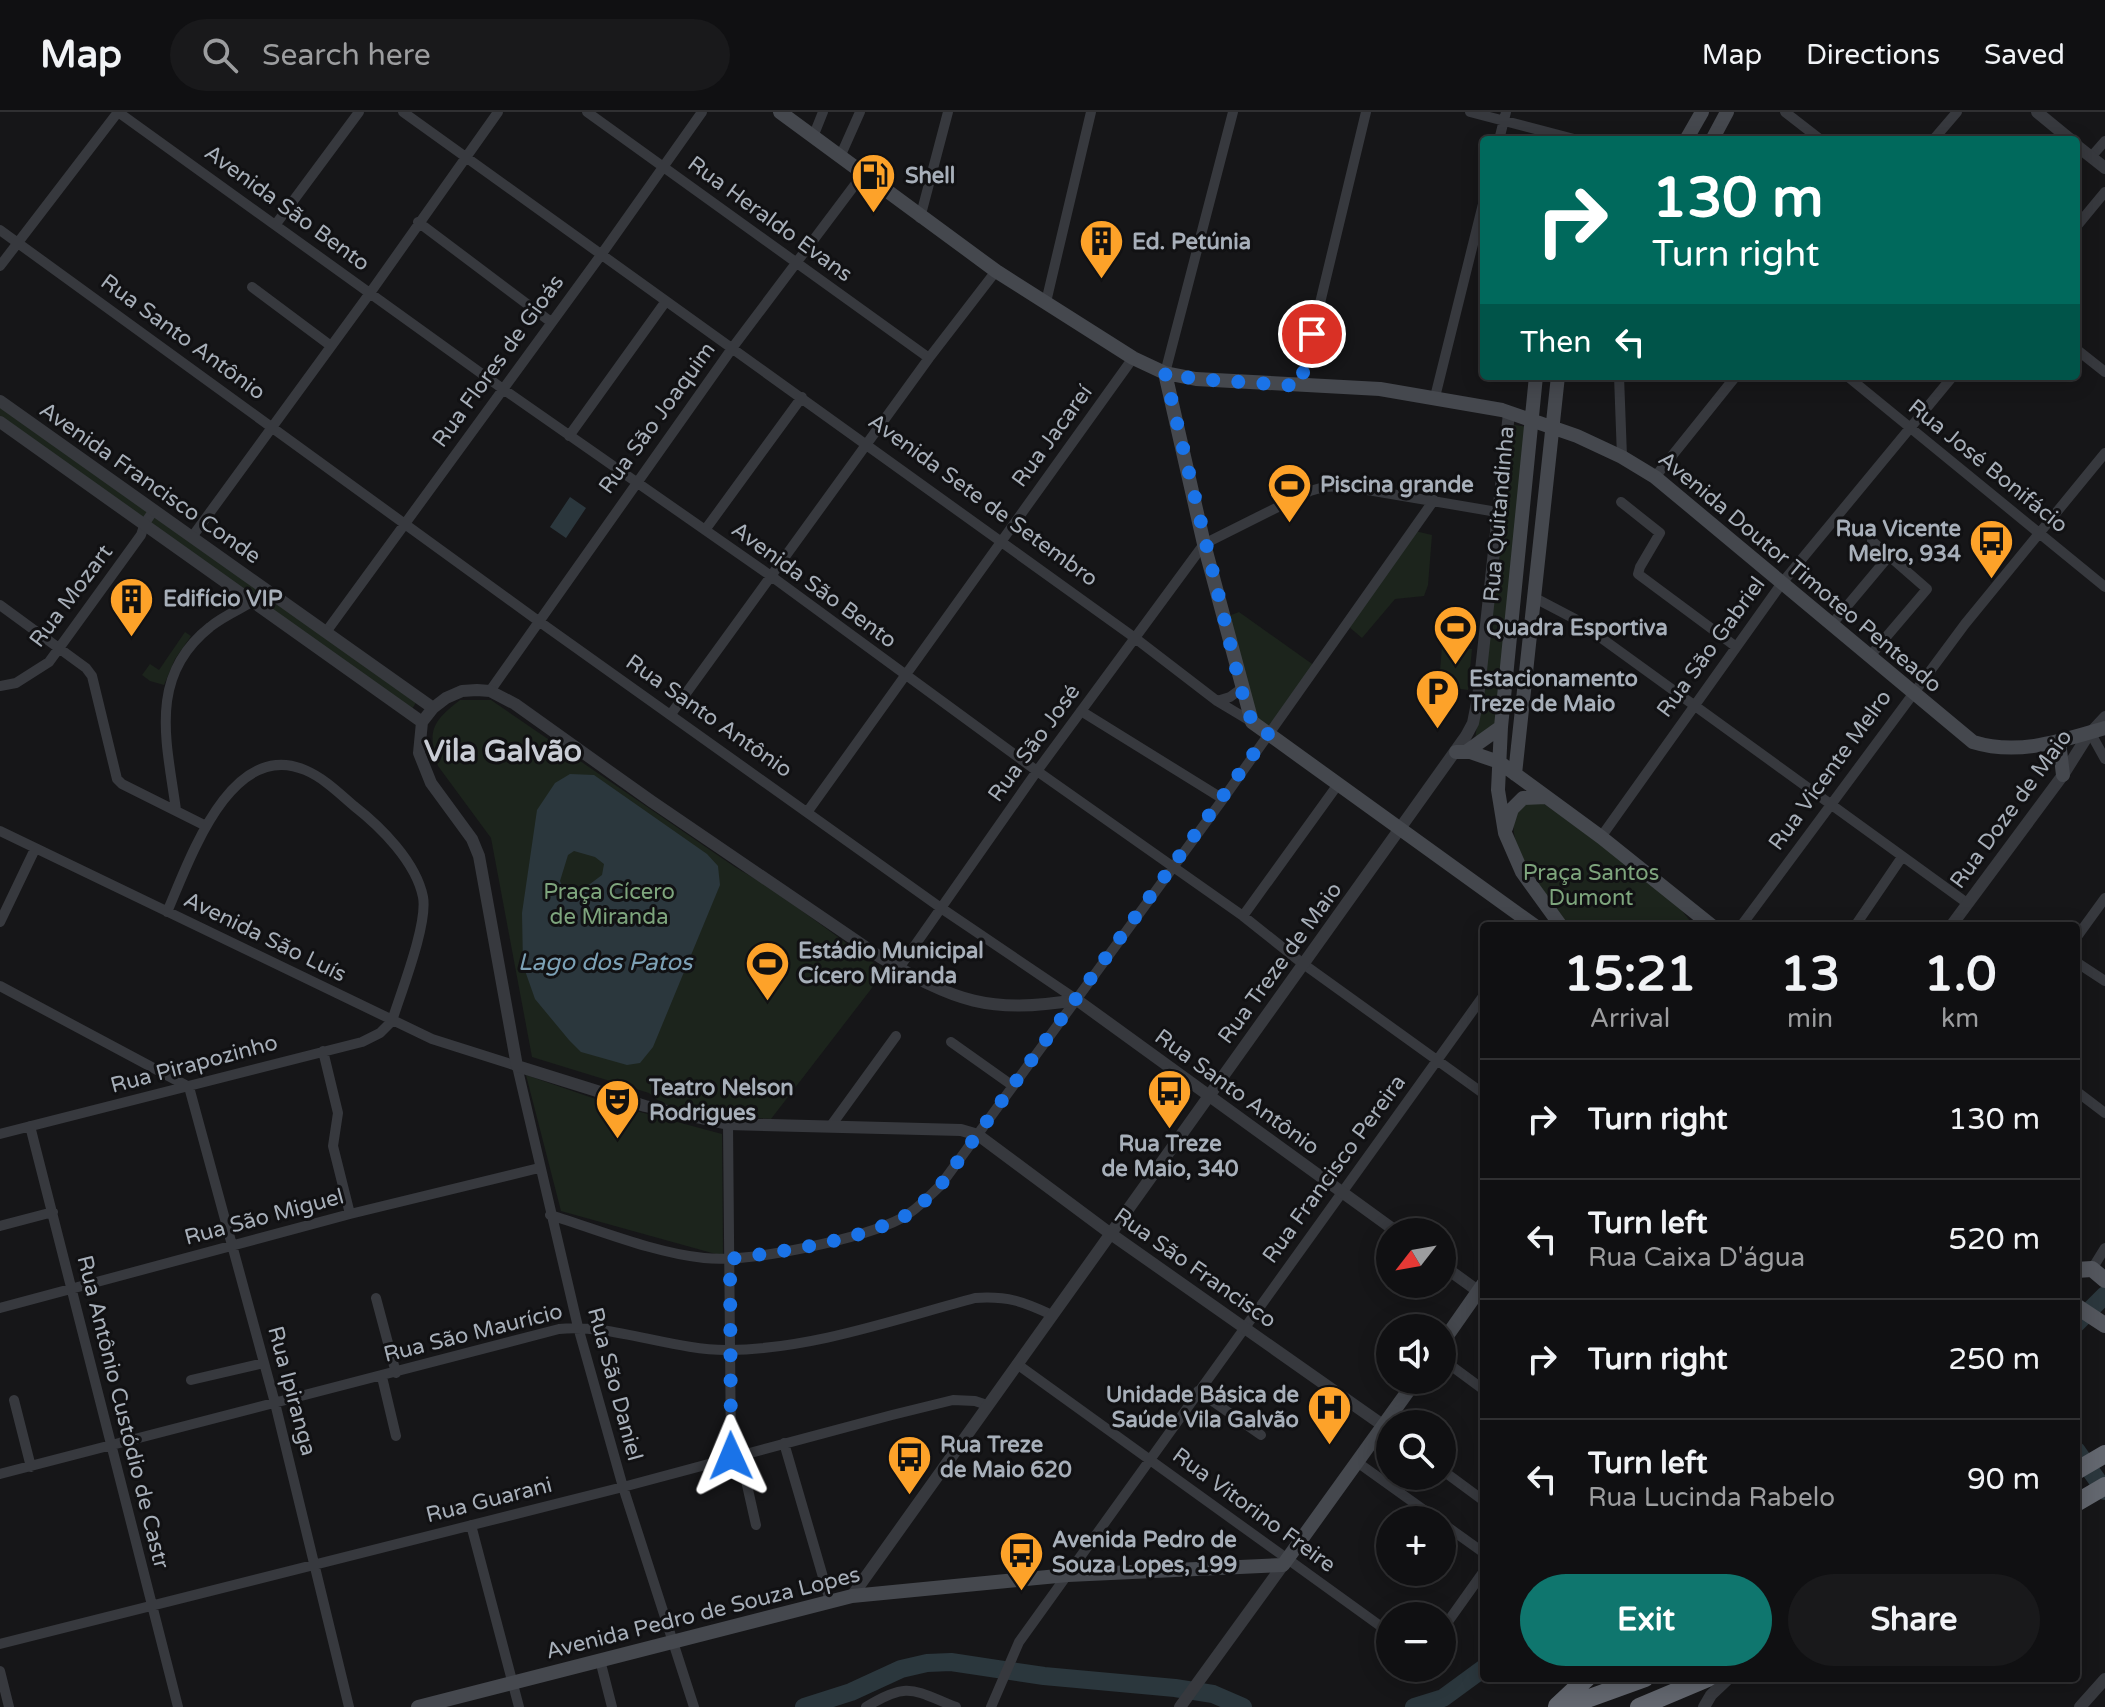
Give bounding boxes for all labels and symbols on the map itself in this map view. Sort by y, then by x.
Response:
street label: Avenida São Bento [199,139,375,277]
street label: Rua Heraldo Evans [683,151,857,287]
fuel station icon: Shell [850,152,898,215]
place label: Shell [905,163,955,189]
building icon: Ed. Petúnia [1077,218,1125,281]
place label: Ed. Petúnia [1132,229,1251,255]
street label: Rua Santo Antônio [96,269,270,405]
street label: Rua Flores de Gioás [427,270,569,452]
pin [1278,300,1346,368]
street label: Rua São Joaquim [593,337,721,499]
street label: Rua Jacareí [1006,380,1098,492]
street label: Rua José Bonifácio [1903,394,2073,538]
street label: Avenida Francisco Conde [34,397,266,569]
street label: Avenida Sete de Setembro [863,408,1103,592]
street label: Rua Quitandinha [1478,425,1520,603]
street label: Avenida Doutor Timoteo Penteado [1653,446,1947,698]
sports icon: Piscina grande [1265,461,1313,524]
place label: Piscina grande [1320,472,1474,498]
street label: Avenida São Bento [726,516,902,654]
place label: Rua Vicente Melro, 934 [1835,516,1961,567]
bus stop icon: Rua Vicente Melro, 934 [1968,518,2016,581]
street label: Rua Mozart [24,540,118,652]
street label: Rua São Gabriel [1651,572,1771,722]
building icon: Edifício VIP [108,575,156,638]
place label: Edifício VIP [163,586,283,612]
sports icon: Quadra Esportiva [1431,604,1479,667]
place label: Quadra Esportiva [1486,615,1668,641]
street label: Rua Santo Antônio [621,649,797,783]
place label: Estacionamento Treze de Maio [1468,666,1638,717]
parking icon: Estacionamento Treze de Maio [1414,668,1462,731]
street label: Rua São José [983,679,1085,807]
street label: Rua Vicente Melro [1763,685,1897,855]
street label: Rua Doze de Maio [1945,724,2077,894]
district label: Vila Galvão [424,733,582,770]
park label: Praça Santos Dumont [1523,860,1659,911]
street label: Rua Treze de Maio [1213,877,1347,1049]
park label: Praça Cícero de Miranda [543,879,675,930]
street label: Avenida São Luís [180,886,350,988]
place label: Estádio Municipal Cícero Miranda [798,938,984,989]
sports icon: Estádio Municipal Cícero Miranda [743,940,791,1003]
water label: Lago dos Patos [518,948,694,977]
street label: Rua Santo Antônio [1150,1024,1324,1160]
street label: Rua Pirapozinho [108,1029,280,1099]
bus stop icon: Rua Treze de Maio, 340 [1146,1067,1194,1130]
street label: Rua Francisco Pereira [1257,1070,1411,1268]
place label: Teatro Nelson Rodrigues [648,1075,794,1126]
theatre icon: Teatro Nelson Rodrigues [594,1077,642,1140]
place label: Rua Treze de Maio, 340 [1101,1131,1239,1182]
street label: Rua São Miguel [181,1183,347,1251]
street label: Rua São Francisco [1109,1202,1281,1334]
north arrow [1376,1218,1456,1298]
street label: Rua Antônio Custódio de Castr [71,1253,175,1572]
street label: Rua São Maurício [381,1298,565,1368]
street label: Rua São Daniel [582,1305,648,1463]
street label: Rua Ipiranga [262,1323,322,1459]
place label: Unidade Básica de Saúde Vila Galvão [1106,1382,1299,1433]
hospital icon: Unidade Básica de Saúde Vila Galvão [1306,1384,1354,1447]
position arrow [689,1414,773,1498]
place label: Rua Treze de Maio 620 [940,1432,1072,1483]
bus stop icon: Rua Treze de Maio 620 [885,1434,933,1497]
street label: Rua Vitorino Freire [1167,1442,1341,1578]
street label: Rua Guarani [423,1472,555,1528]
place label: Avenida Pedro de Souza Lopes, 199 [1052,1527,1237,1578]
bus stop icon: Avenida Pedro de Souza Lopes, 199 [997,1529,1045,1592]
street label: Avenida Pedro de Souza Lopes [543,1561,863,1665]

